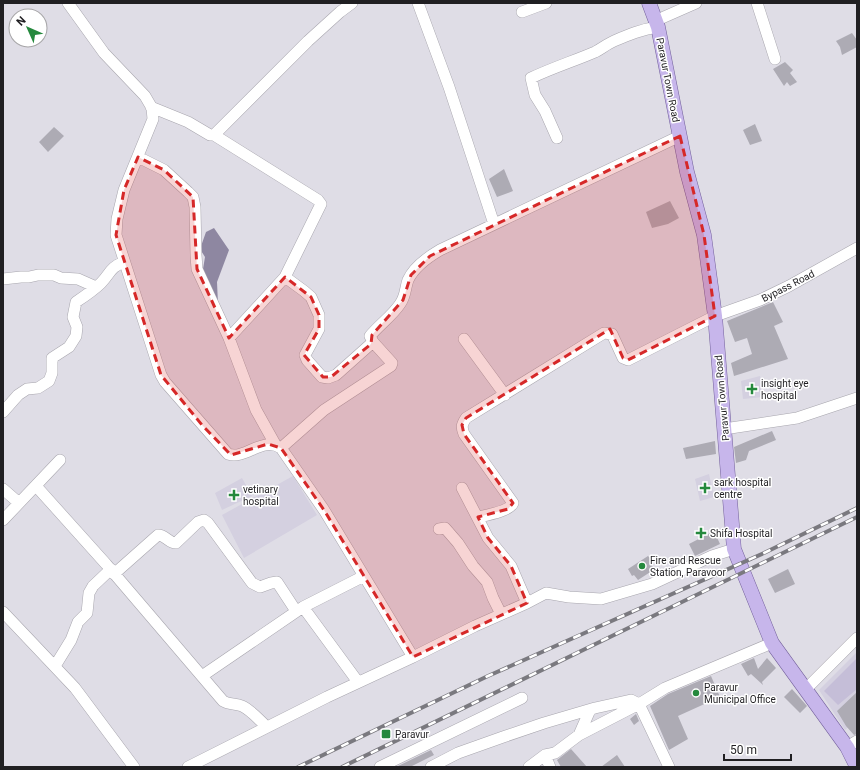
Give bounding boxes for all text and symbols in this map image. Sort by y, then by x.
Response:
north arrow [8,8,48,48]
text: N [14,14,29,29]
street label: Paravur Town Road [654,37,682,123]
street label: Bypass Road [760,268,816,304]
street label: Paravur Town Road [713,355,731,441]
place label: insight eye hospital [761,378,809,401]
marker: insight eye hospital [746,383,758,395]
place label: sark hospital centre [714,477,771,500]
marker: sark hospital centre [699,482,711,494]
place label: vetinary hospital [243,484,279,507]
marker: vetinary hospital [228,489,240,501]
marker: Shifa Hospital [695,527,707,539]
place label: Shifa Hospital [710,528,772,539]
place label: Fire and Rescue Station, Paravoor [650,555,726,578]
marker: Fire and Rescue Station, Paravoor [637,561,647,571]
place label: Paravur Municipal Office [704,682,776,705]
marker: Paravur Municipal Office [691,688,701,698]
marker: Paravur [380,728,392,740]
place label: Paravur [395,729,430,740]
scale bar [724,736,791,762]
text: 50 m [730,743,757,757]

